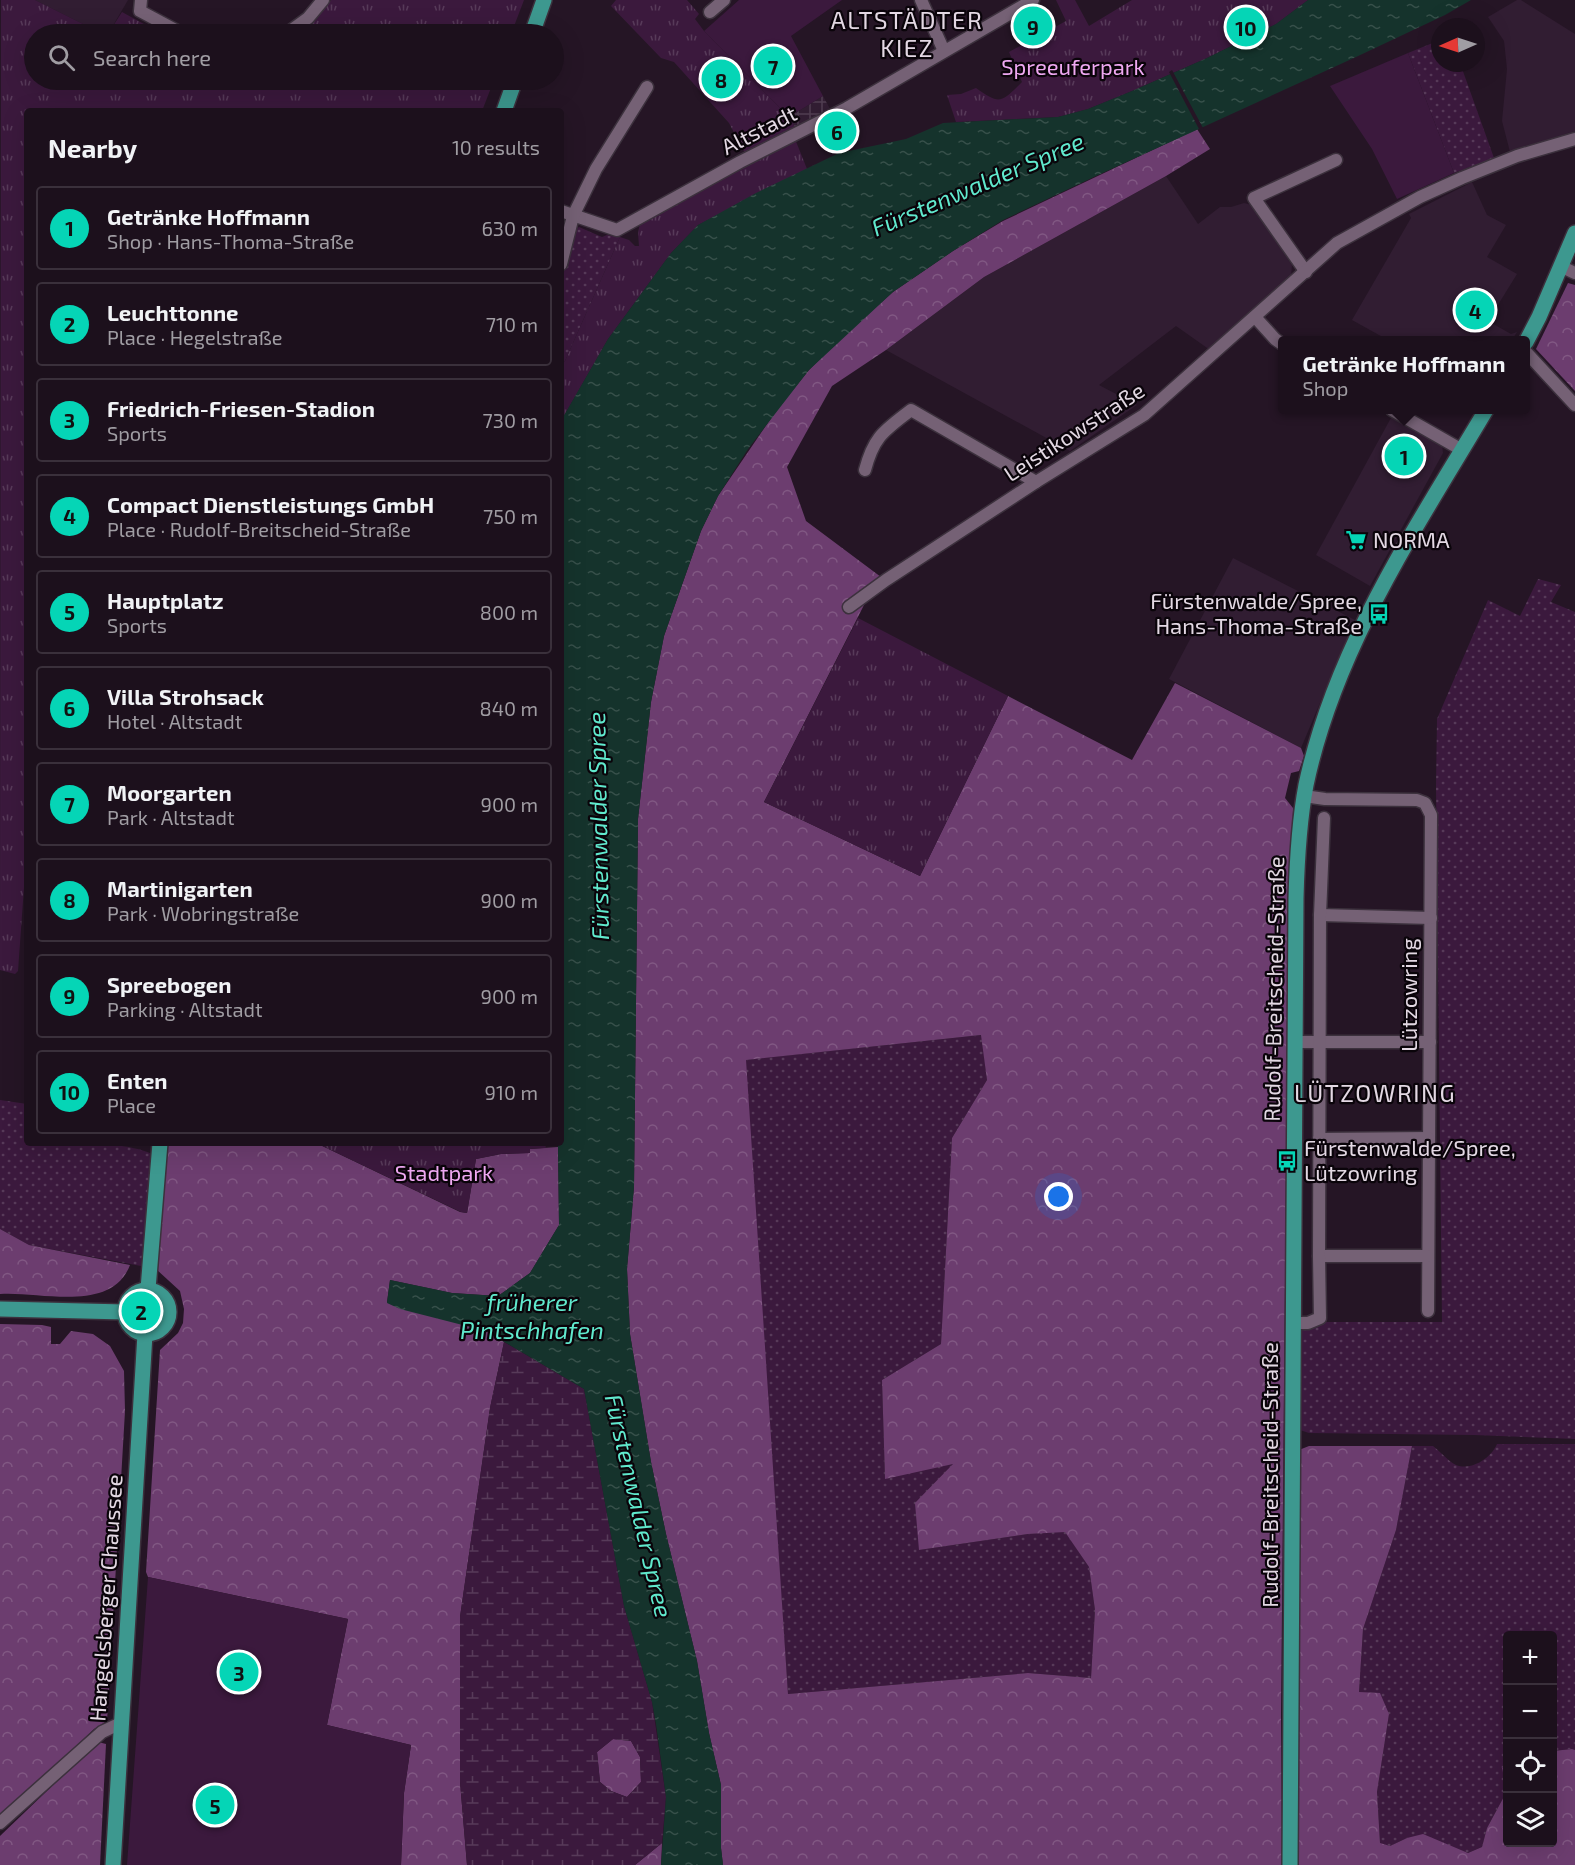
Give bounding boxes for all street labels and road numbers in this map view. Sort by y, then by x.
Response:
street label: Altstadt [717,99,801,159]
street label: Leistikowstraße [998,376,1149,486]
street label: Rudolf-Breitscheid-Straße [1258,856,1288,1122]
street label: Lützowring [1395,938,1421,1052]
street label: Rudolf-Breitscheid-Straße [1256,1342,1282,1608]
street label: Hangelsberger Chaussee [83,1474,127,1722]

